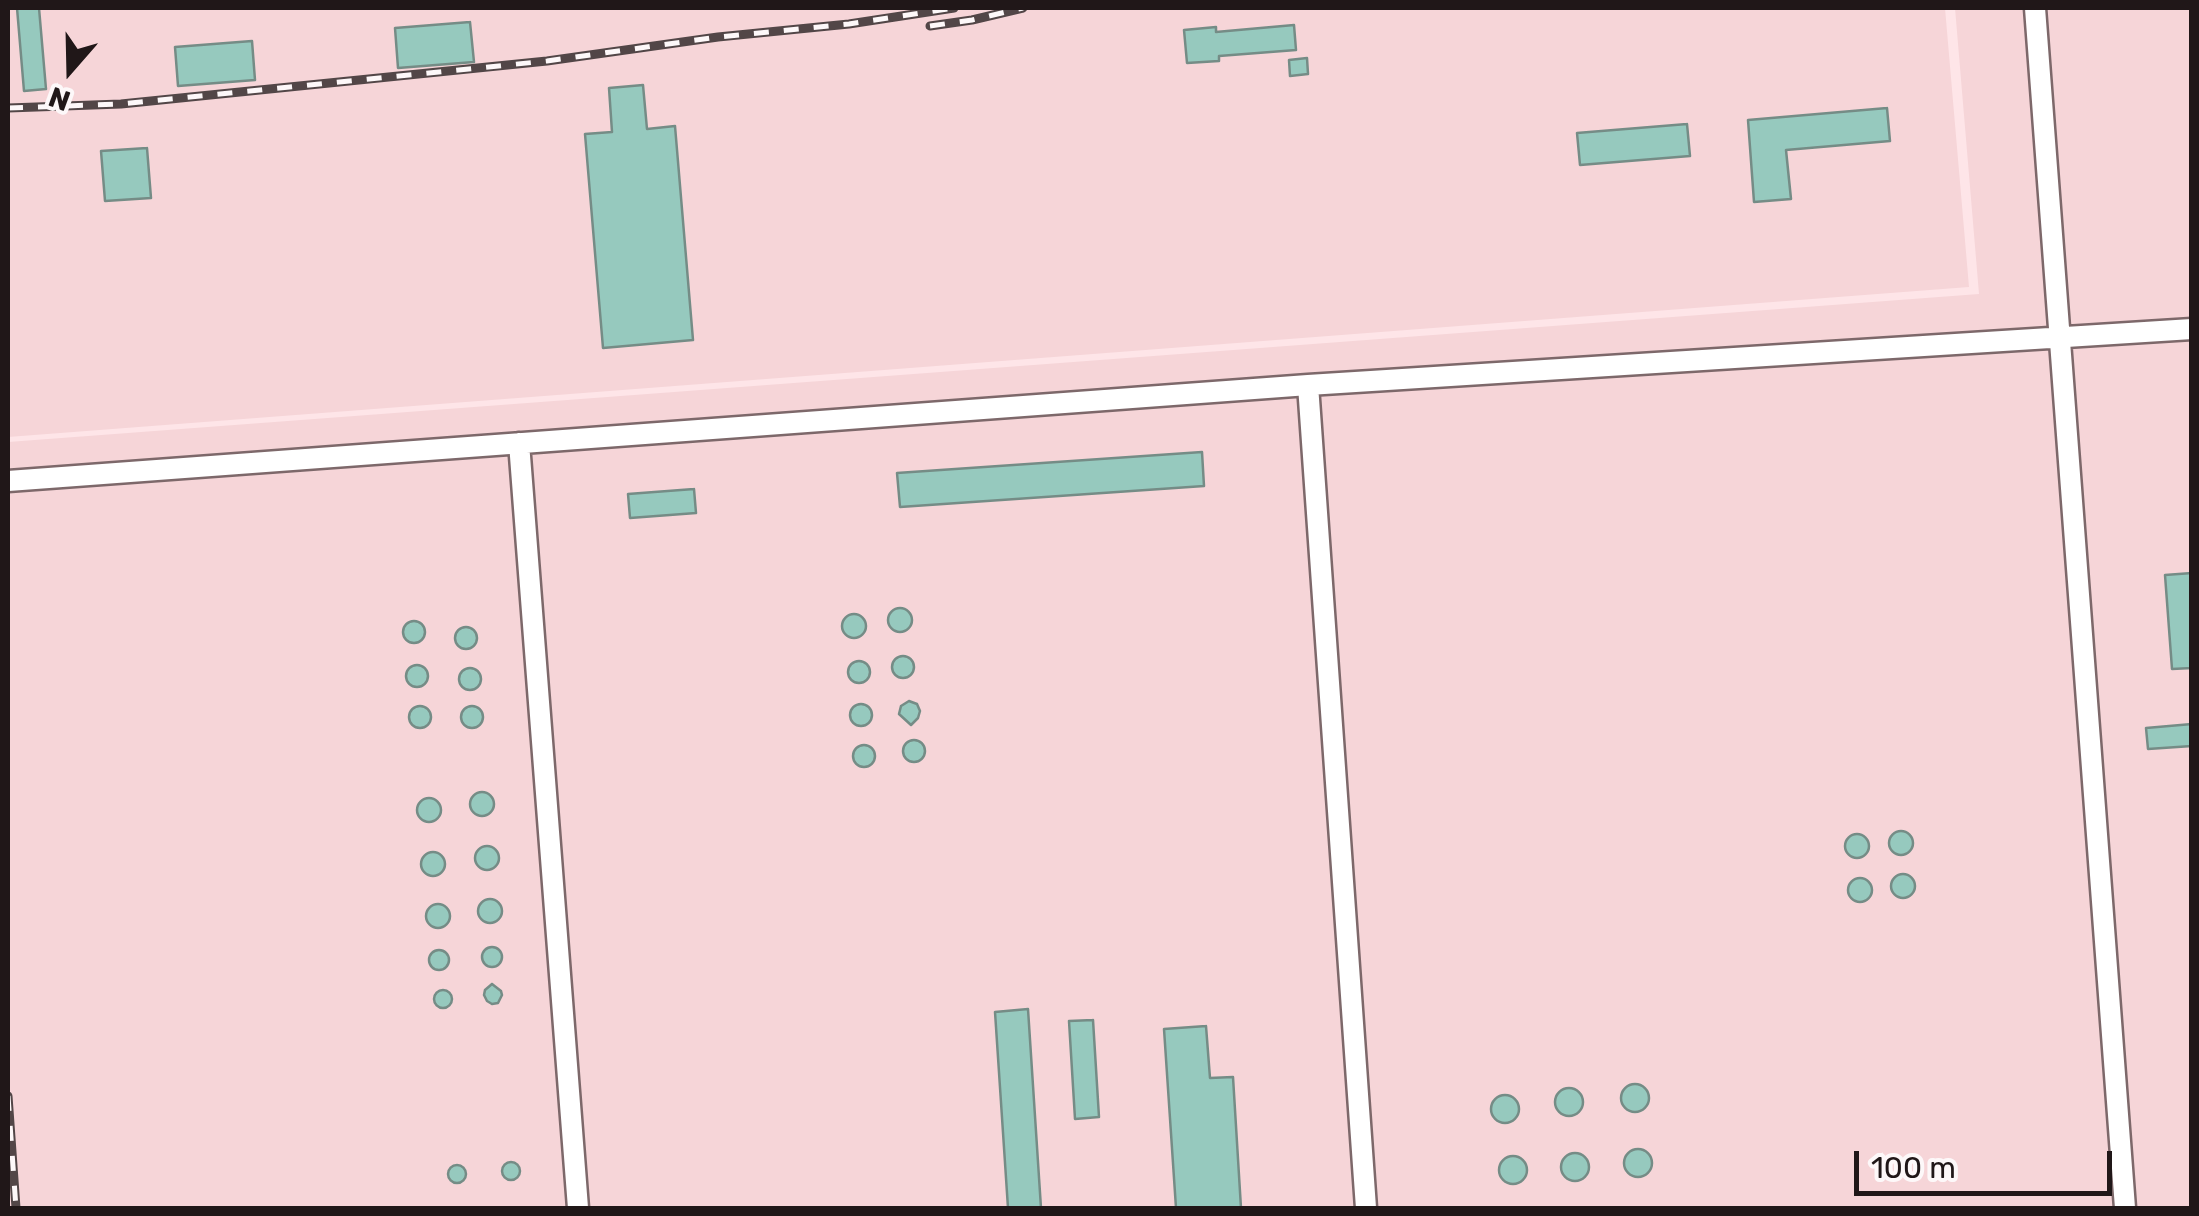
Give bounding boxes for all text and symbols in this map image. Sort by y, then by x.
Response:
north arrow [20,20,120,120]
text: N [44,80,75,118]
scale bar [1859,1131,2116,1193]
text: 100 m [1871,1150,1956,1186]

